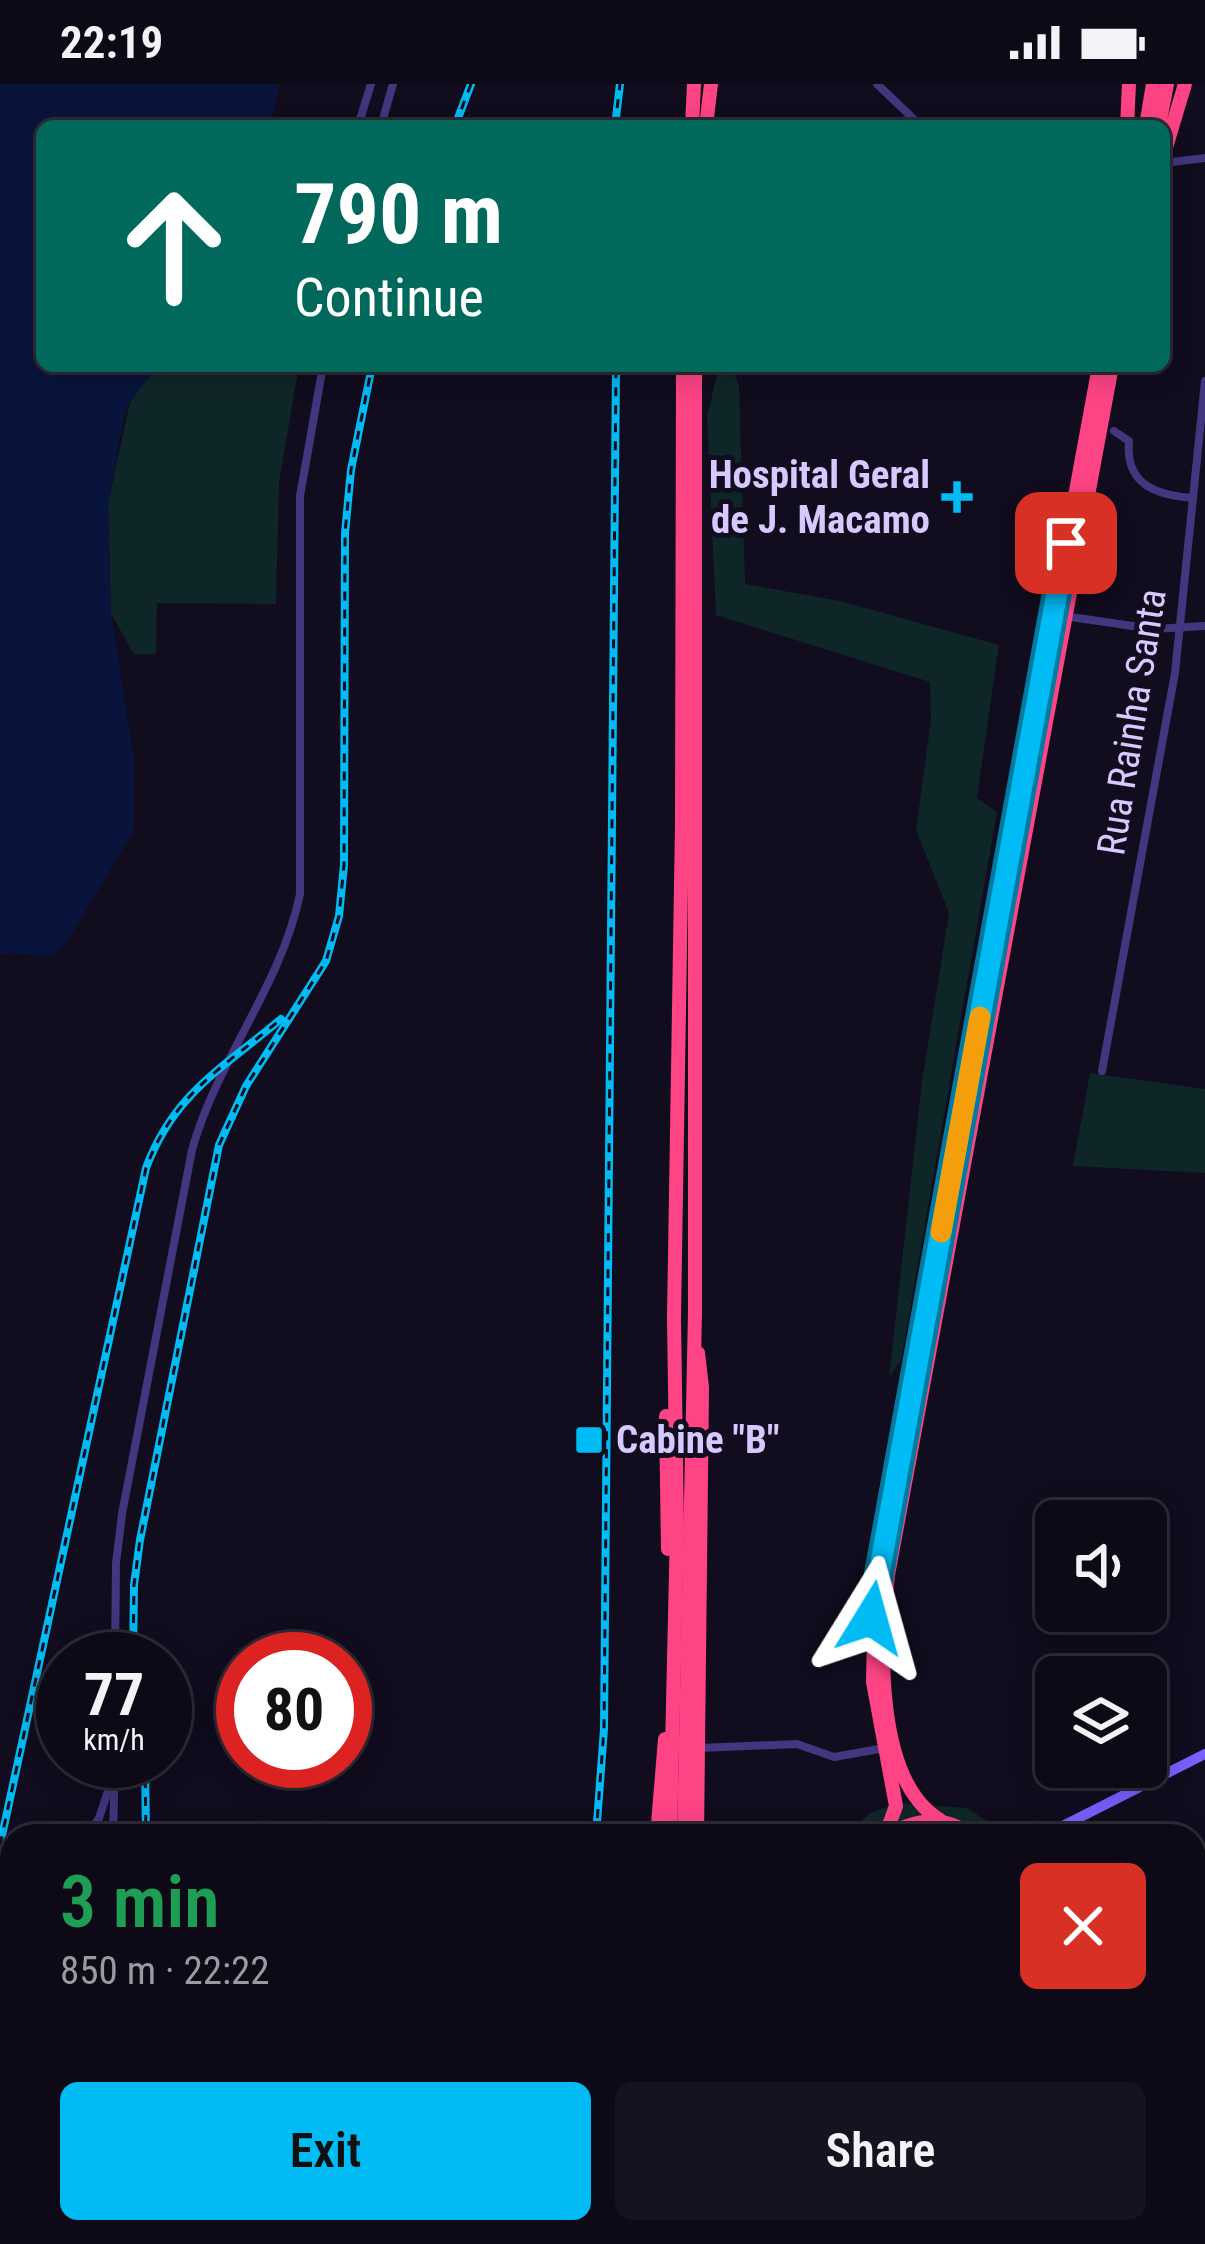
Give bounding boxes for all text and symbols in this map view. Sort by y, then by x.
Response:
text: 22:19 [60,16,163,69]
text: 790 m [294,165,503,264]
icon: ahead [96,168,252,324]
text: Continue [294,266,484,329]
place label: Hospital Geral de J. Macamo [709,452,930,543]
marker: Hospital Geral de J. Macamo [941,481,973,513]
pin [1015,492,1117,594]
icon: arrive [1033,510,1099,576]
street label: Rua Rainha Santa [1088,586,1176,858]
place label: Cabine "B" [616,1417,779,1463]
marker: Cabine "B" [573,1424,605,1456]
map controls [1035,1500,1167,1788]
button: sound [1035,1500,1167,1632]
position arrow [808,1555,934,1681]
speed limit sign: 80 [216,1632,372,1788]
button: layers [1035,1656,1167,1788]
text: 77 [84,1659,144,1730]
text: km/h [83,1722,145,1757]
text: 3 min [60,1860,219,1945]
button: close [1020,1863,1146,1989]
text: 850 m · 22:22 [60,1948,270,1994]
button: Exit [60,2082,591,2220]
button: Share [615,2082,1146,2220]

